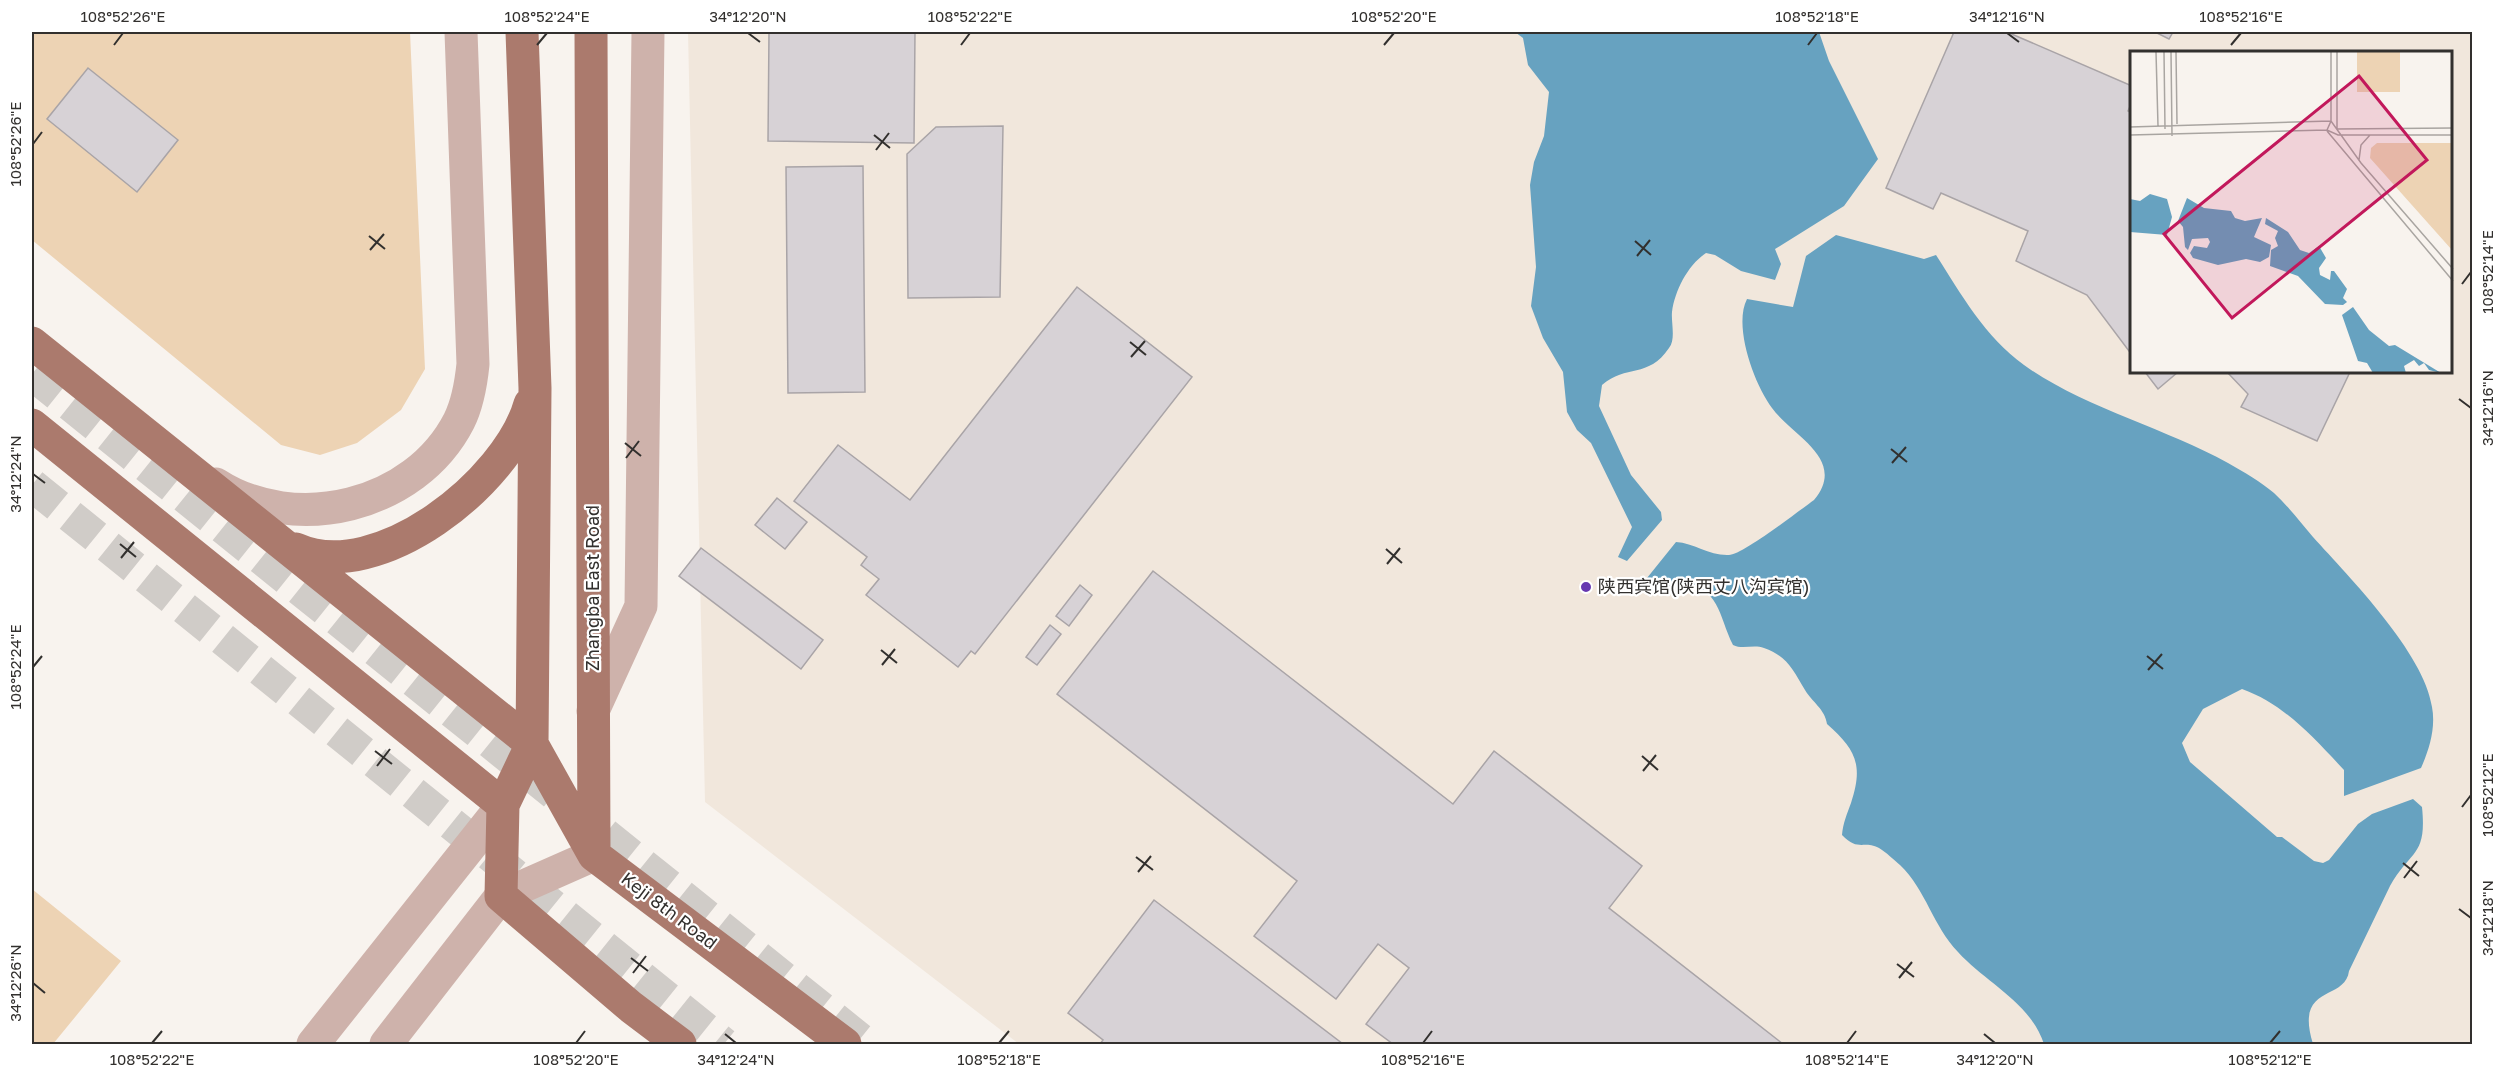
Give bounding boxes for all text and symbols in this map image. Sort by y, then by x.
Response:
text: 108°52'26"E [80,7,166,25]
text: 108°52'24"E [504,7,590,25]
text: 34°12'20"N [709,7,787,25]
text: 108°52'22"E [928,7,1012,25]
text: 108°52'20"E [1351,7,1437,25]
text: 108°52'18"E [1775,7,1859,25]
text: 34°12'16"N [1969,7,2045,25]
text: 108°52'16"E [2199,7,2283,25]
inset map [2130,51,2453,374]
text: 108°52'26"E [6,101,24,187]
text: 108°52'14"E [2478,230,2496,314]
text: 34°12'16"N [2478,370,2496,446]
text: 34°12'24"N [6,435,24,513]
street label: Zhangba East Road [581,505,603,671]
place label: 陕西宾馆(陕西丈八沟宾馆) [1598,575,1810,597]
marker: 陕西宾馆(陕西丈八沟宾馆) [1579,580,1593,594]
text: 108°52'24"E [6,624,24,710]
text: 108°52'12"E [2478,753,2496,837]
street label: Keji 8th Road [617,867,722,953]
text: 34°12'18"N [2478,880,2496,956]
text: 34°12'26"N [6,944,24,1022]
text: 108°52'22"E [110,1050,194,1068]
text: 108°52'20"E [533,1050,619,1068]
text: 34°12'24"N [697,1050,775,1068]
text: 108°52'18"E [957,1050,1041,1068]
text: 108°52'16"E [1381,1050,1465,1068]
text: 108°52'14"E [1805,1050,1889,1068]
text: 34°12'20"N [1956,1050,2034,1068]
text: 108°52'12"E [2228,1050,2312,1068]

